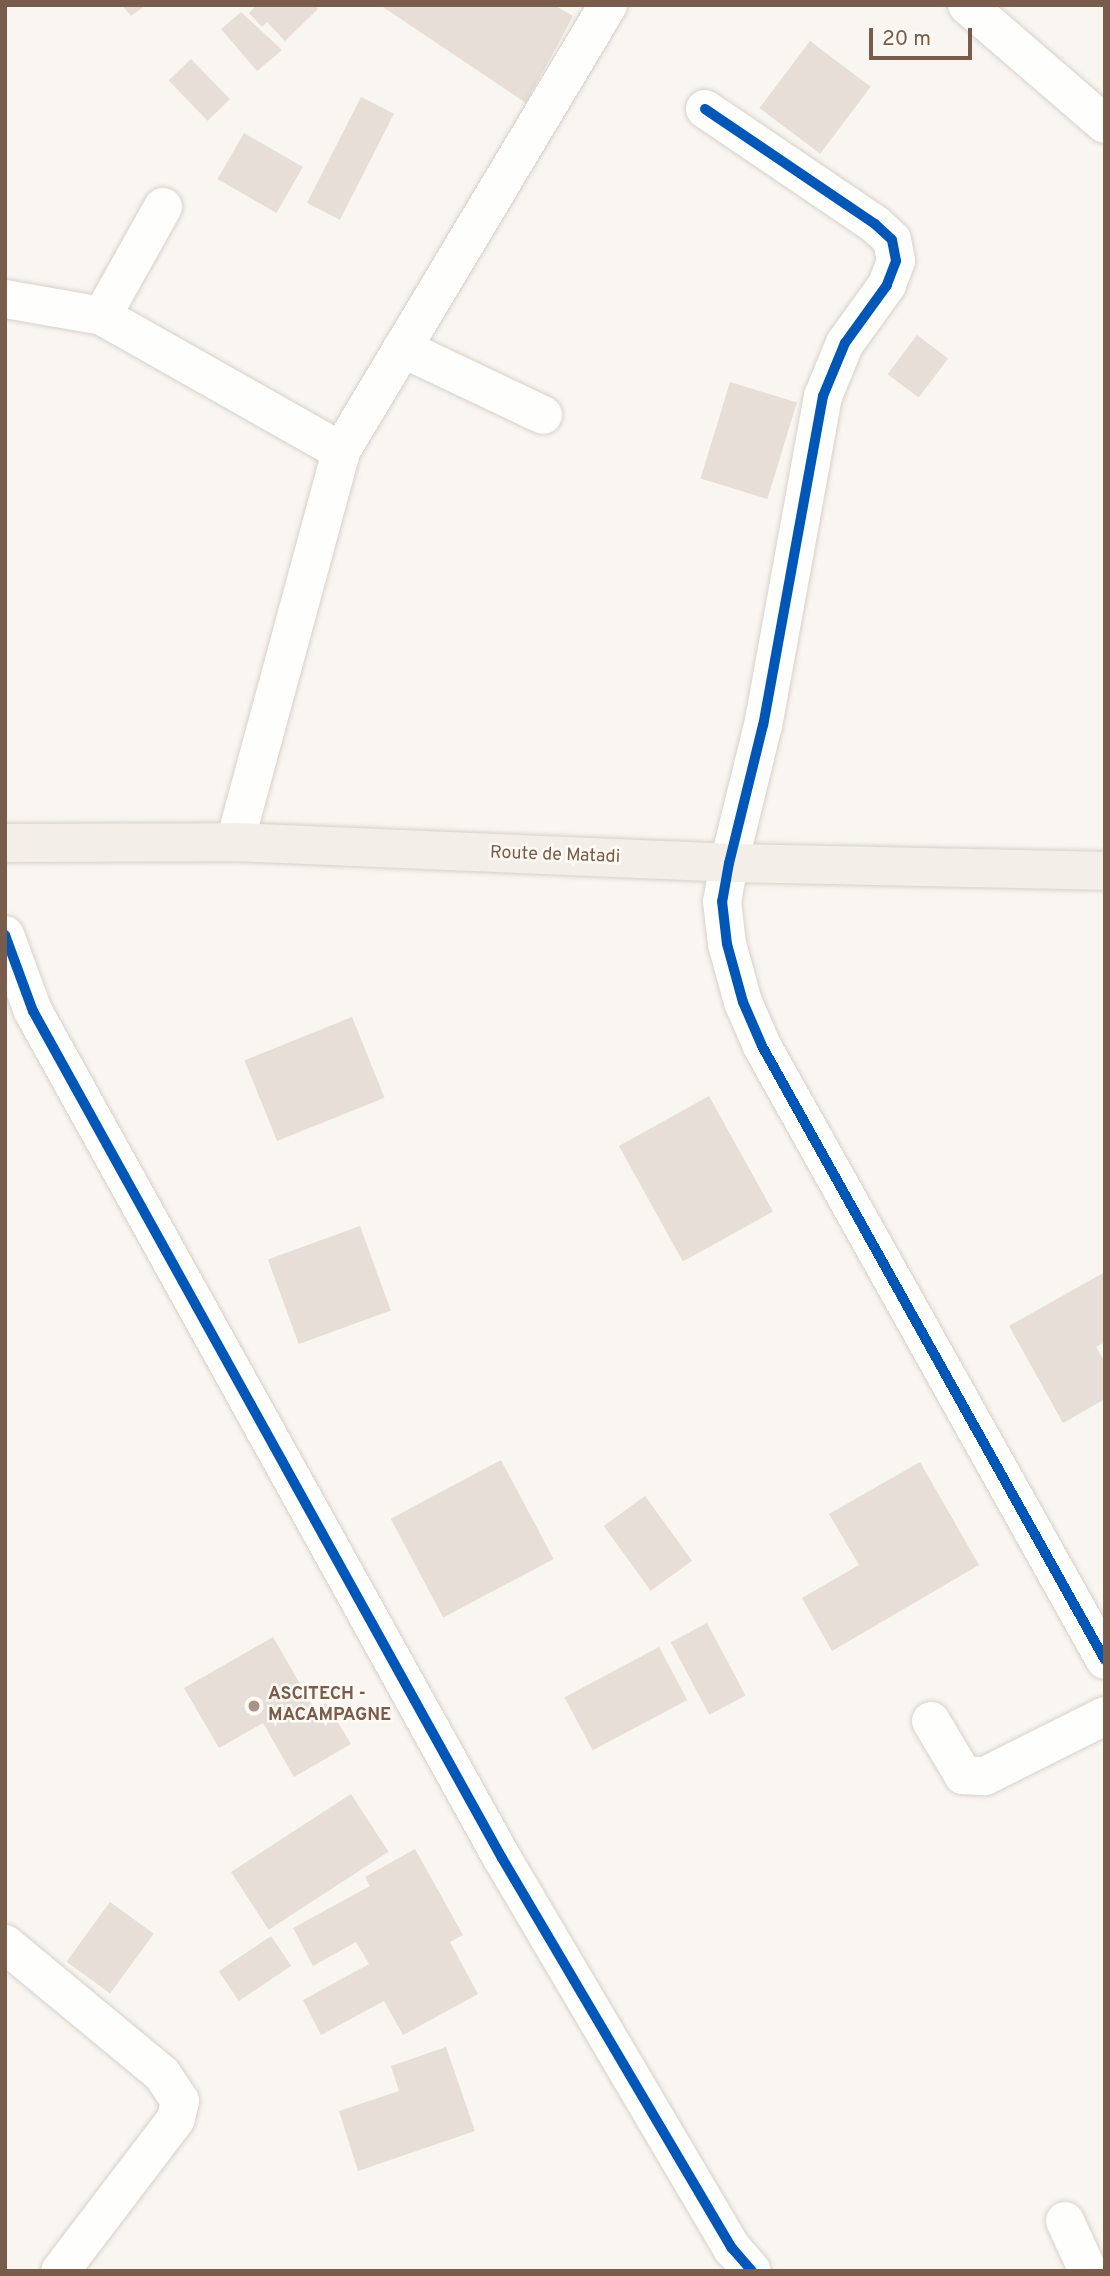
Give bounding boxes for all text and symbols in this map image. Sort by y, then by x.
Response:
scale bar [872,14,975,58]
text: 20 m [882,26,931,53]
street label: Route de Matadi [489,843,621,869]
place label: ASCITECH - MACAMPAGNE [268,1685,391,1728]
marker: ASCITECH - MACAMPAGNE [246,1698,262,1714]

